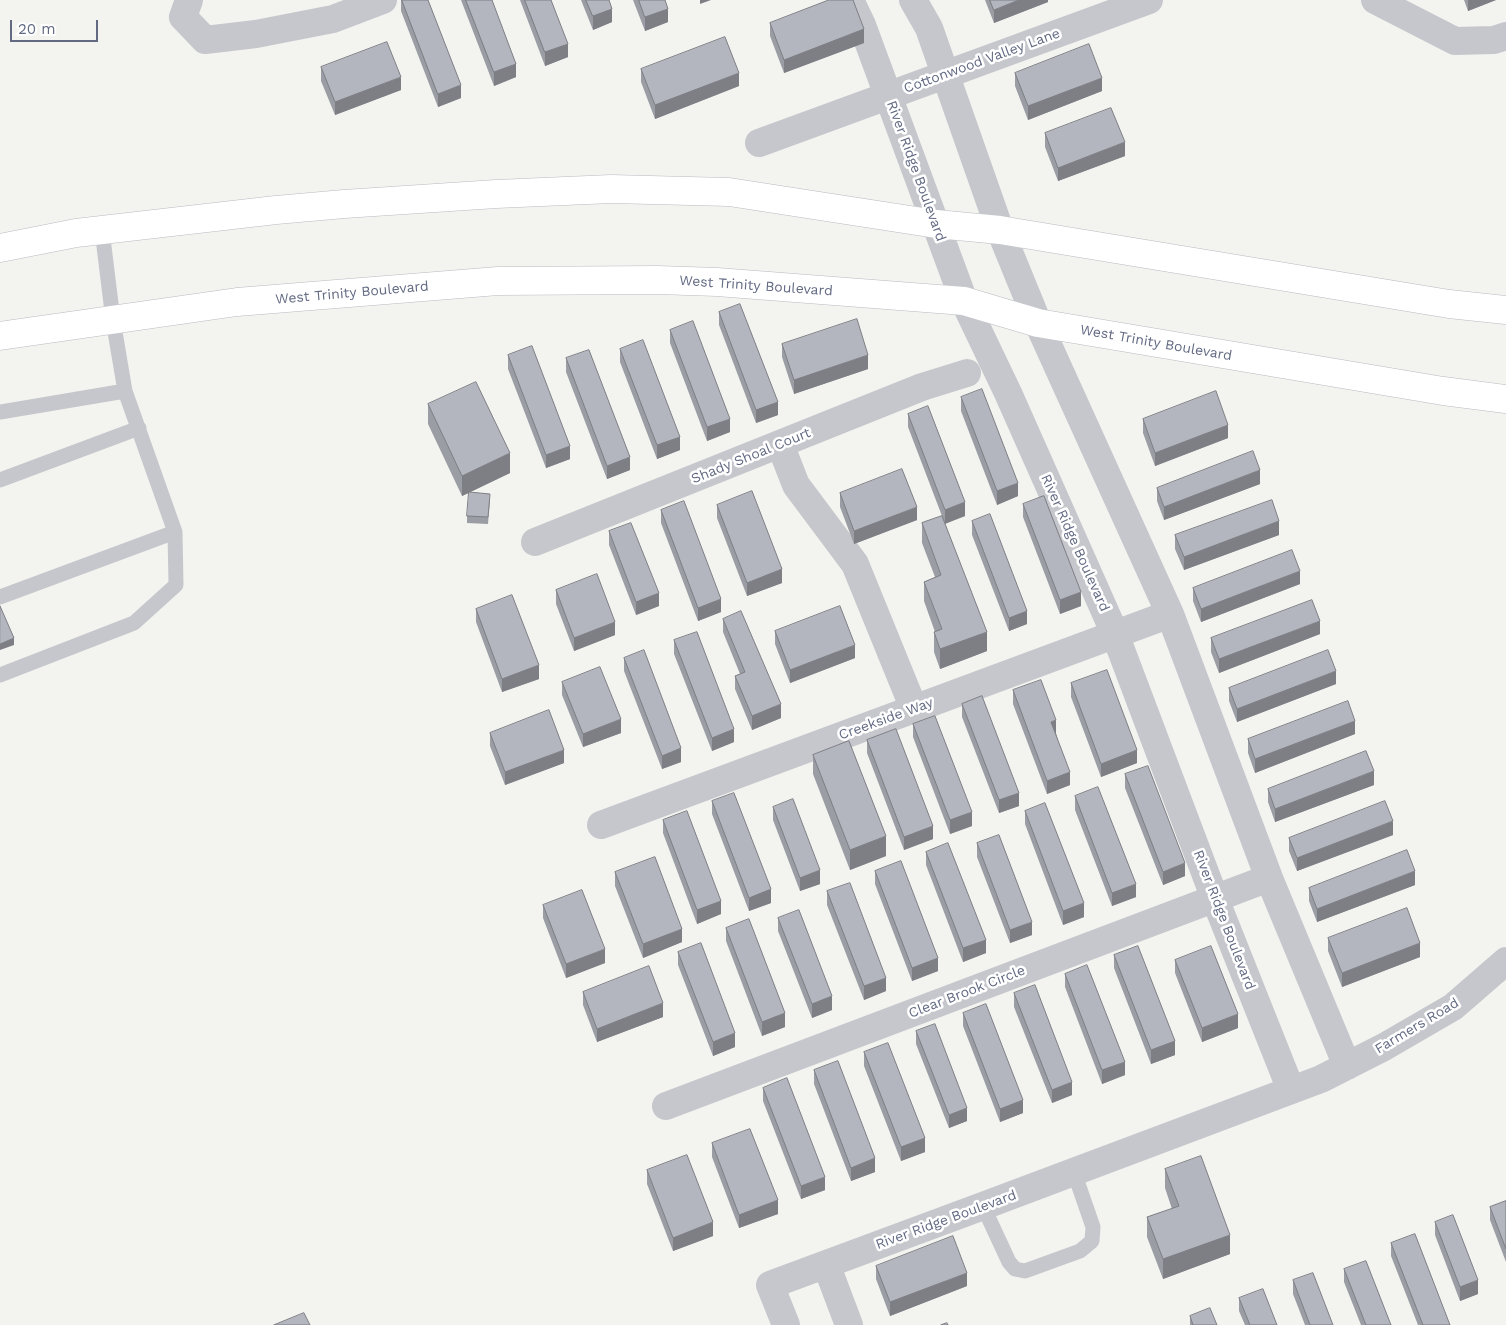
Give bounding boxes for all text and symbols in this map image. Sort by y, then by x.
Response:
scale bar [12,10,100,42]
text: 20 m [18,20,56,38]
street label: Cottonwood Valley Lane [902,25,1062,97]
street label: River Ridge Boulevard [883,98,949,244]
street label: West Trinity Boulevard [679,272,833,300]
street label: West Trinity Boulevard [275,278,429,308]
street label: West Trinity Boulevard [1079,321,1233,365]
street label: Shady Shoal Court [689,424,813,488]
street label: River Ridge Boulevard [1037,472,1113,614]
street label: Creekside Way [836,694,936,744]
street label: River Ridge Boulevard [1190,848,1258,992]
street label: Clear Brook Circle [906,962,1028,1022]
street label: Farmers Road [1372,994,1462,1058]
street label: River Ridge Boulevard [873,1187,1019,1253]

